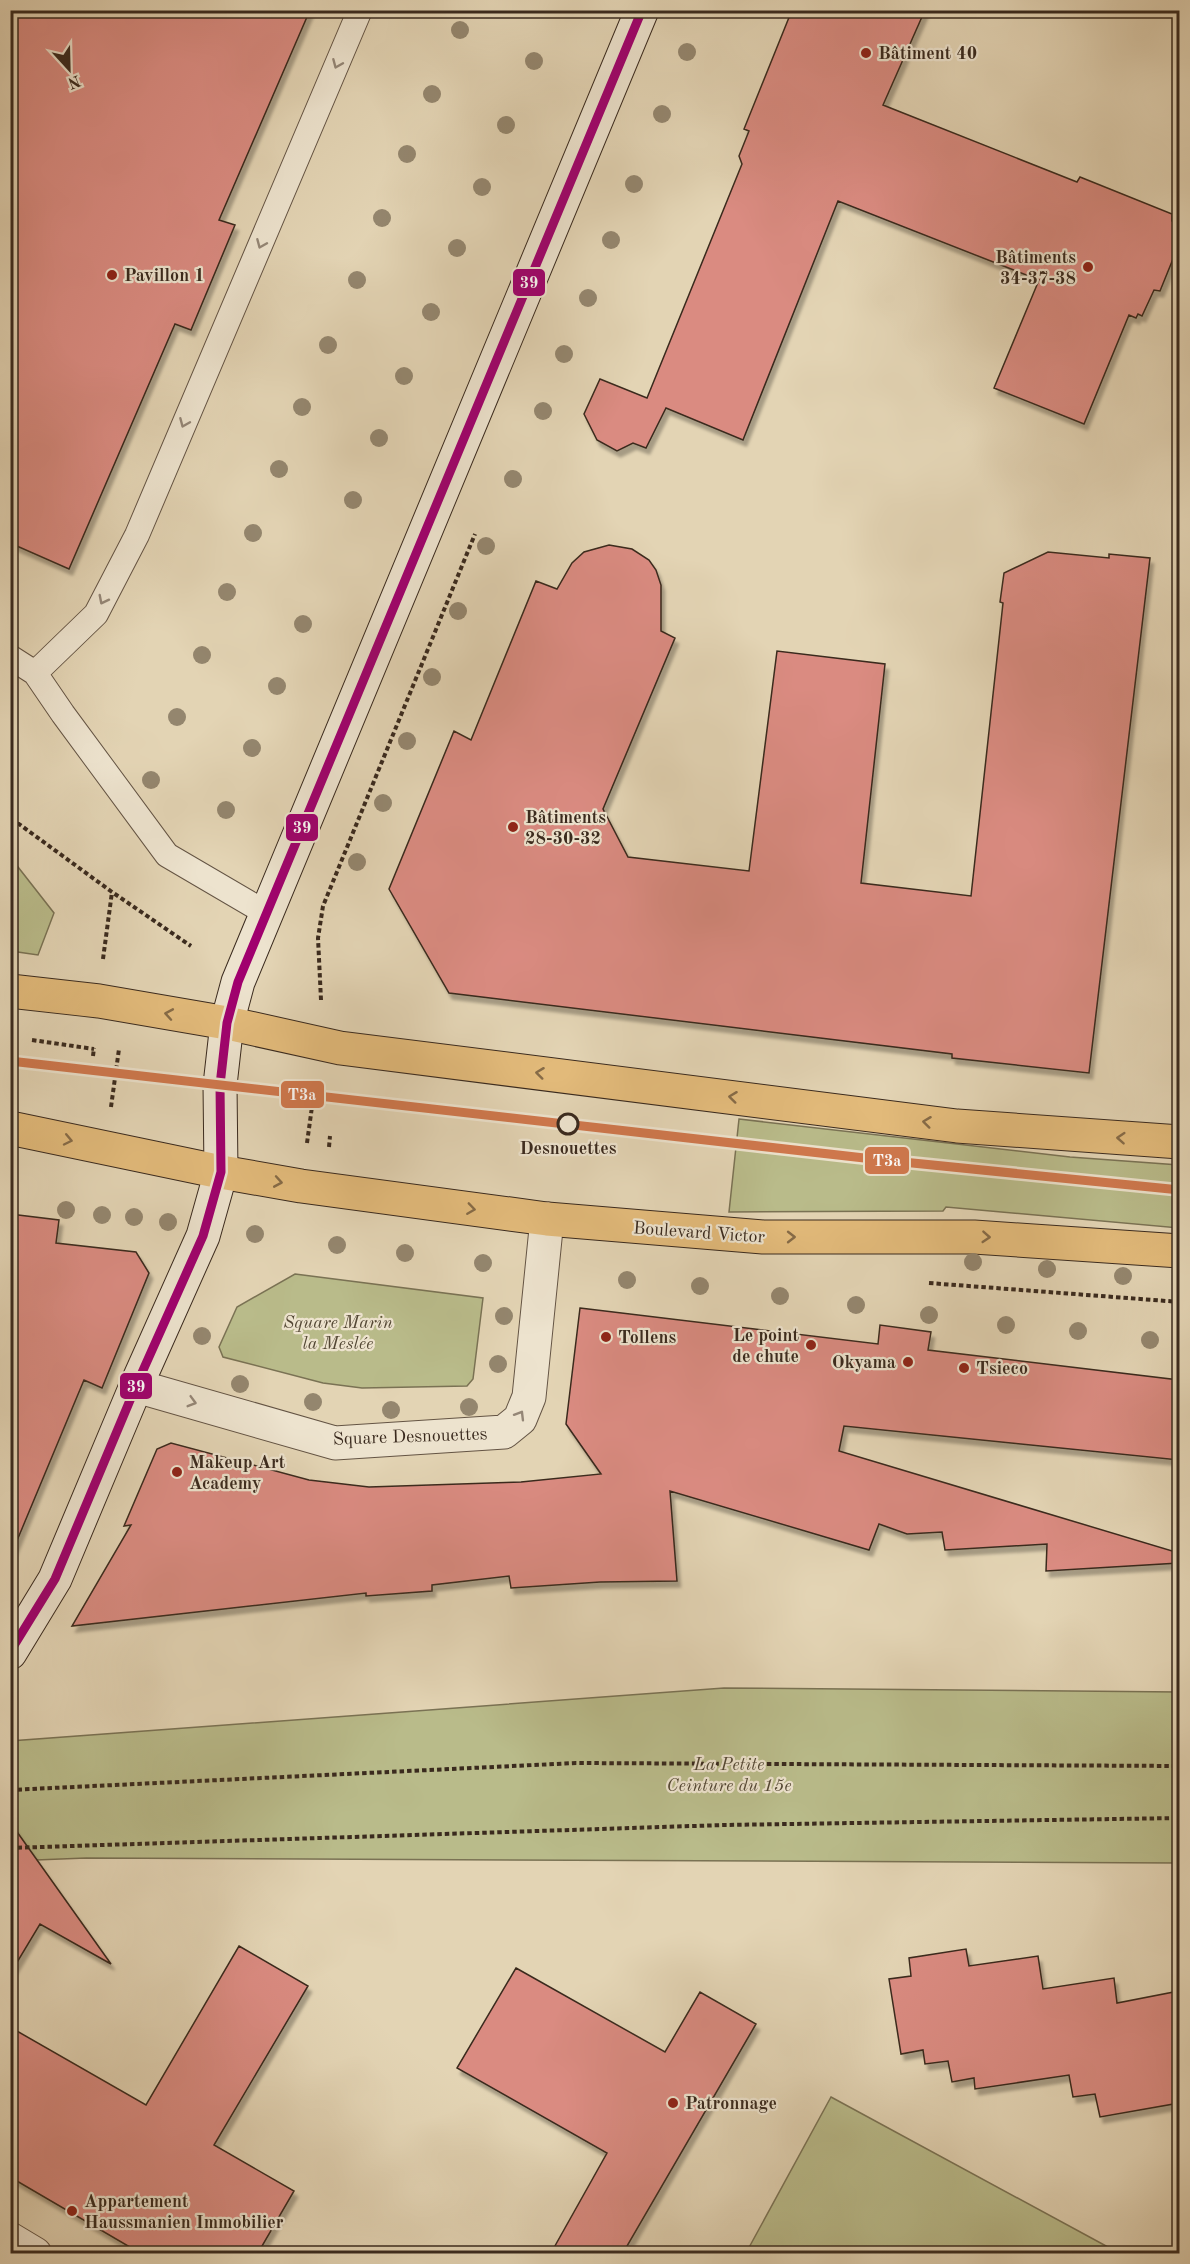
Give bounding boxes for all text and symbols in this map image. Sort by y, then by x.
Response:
north arrow [39,39,99,99]
place label: Bâtiment 40 [878,45,977,63]
marker: Bâtiment 40 [859,46,873,60]
one-way arrow [332,58,344,69]
text: N [64,71,83,91]
one-way arrow [256,237,268,248]
place label: Bâtiments 34-37-38 [995,249,1076,288]
marker: Bâtiments 34-37-38 [1081,260,1095,274]
place label: Pavillon 1 [124,267,205,285]
marker: Pavillon 1 [105,268,119,282]
line badge: 39 [512,268,546,297]
text: 39 [520,276,538,292]
one-way arrow [180,417,192,428]
one-way arrow [99,594,110,605]
place label: Bâtiments 28-30-32 [525,809,606,848]
line badge: 39 [285,813,319,842]
marker: Bâtiments 28-30-32 [506,820,520,834]
text: 39 [293,821,311,837]
one-way arrow [164,1008,173,1020]
one-way arrow [535,1067,545,1080]
line badge: T3a [280,1080,325,1109]
text: T3a [288,1088,316,1104]
one-way arrow [729,1092,738,1104]
marker: Desnouettes [557,1113,579,1135]
one-way arrow [922,1116,931,1128]
one-way arrow [1117,1132,1126,1145]
one-way arrow [63,1133,73,1146]
place label: Desnouettes [519,1140,617,1158]
line badge: T3a [864,1146,910,1175]
text: T3a [873,1154,901,1170]
one-way arrow [274,1176,283,1188]
one-way arrow [467,1203,476,1215]
street label: Boulevard Victor [632,1219,766,1247]
one-way arrow [787,1231,796,1243]
one-way arrow [982,1231,991,1244]
park label: Square Marin la Meslée [283,1314,393,1353]
place label: Le point de chute [732,1327,799,1366]
place label: Tollens [618,1329,676,1347]
marker: Tollens [599,1330,613,1344]
marker: Le point de chute [804,1338,818,1352]
place label: Okyama [832,1354,896,1372]
marker: Okyama [901,1355,915,1369]
place label: Tsieco [976,1360,1028,1378]
marker: Tsieco [957,1361,971,1375]
line badge: 39 [119,1372,153,1400]
text: 39 [127,1380,145,1396]
one-way arrow [187,1395,197,1408]
one-way arrow [513,1410,524,1421]
street label: Square Desnouettes [332,1425,488,1449]
place label: Makeup Art Academy [189,1454,286,1493]
marker: Makeup Art Academy [170,1465,184,1479]
park label: La Petite Ceinture du 15e [666,1756,792,1795]
place label: Patronnage [685,2095,777,2113]
marker: Patronnage [666,2096,680,2110]
place label: Appartement Haussmanien Immobilier [84,2193,284,2232]
marker: Appartement Haussmanien Immobilier [65,2204,79,2218]

